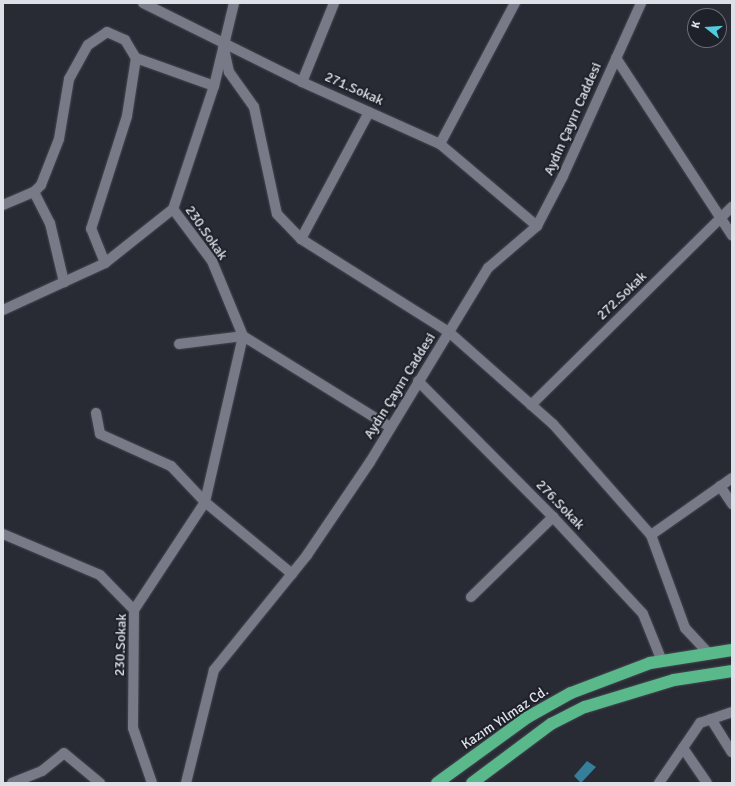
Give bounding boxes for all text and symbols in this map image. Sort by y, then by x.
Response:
north arrow [687,8,727,48]
text: K [689,19,703,30]
street label: Aydın Çayırı Caddesi [541,60,605,178]
street label: 271.Sokak [322,69,386,109]
street label: 230.Sokak [181,203,231,263]
street label: 272.Sokak [594,268,650,324]
street label: Aydın Çayırı Caddesi [361,330,439,442]
street label: 276.Sokak [532,477,588,533]
street label: 230.Sokak [112,613,130,677]
street label: Kazım Yılmaz Cd. [458,683,552,753]

